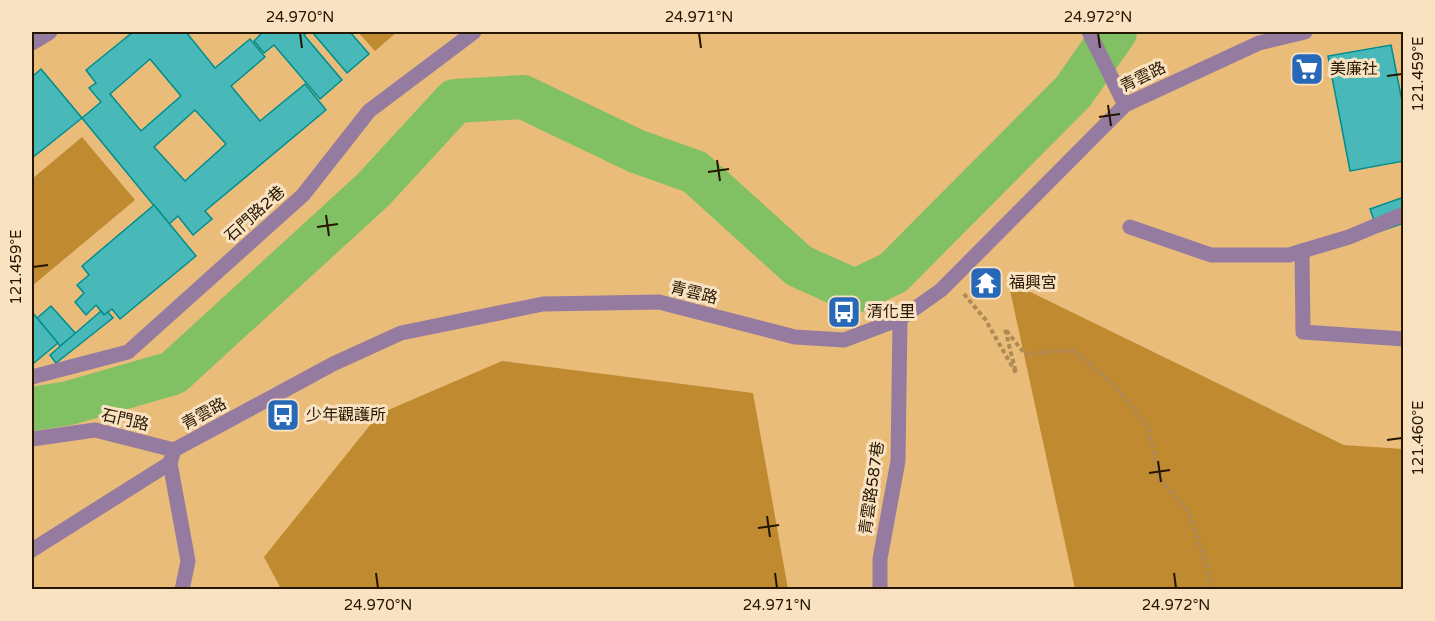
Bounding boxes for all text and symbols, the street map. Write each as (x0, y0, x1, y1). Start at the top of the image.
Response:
text: 24.970°N (266, 8, 334, 26)
text: 24.971°N (665, 8, 733, 26)
text: 24.972°N (1064, 8, 1132, 26)
text: 121.459°E (1409, 36, 1427, 112)
supermarket icon: 美廉社 (1289, 51, 1325, 87)
street label: 青雲路 (1117, 57, 1169, 97)
place label: 美廉社 (1330, 59, 1378, 79)
street label: 石門路2巷 (221, 182, 289, 246)
text: 121.459°E (7, 229, 25, 305)
temple icon: 福興宮 (968, 265, 1004, 301)
place label: 福興宮 (1009, 273, 1057, 293)
street label: 青雲路 (668, 277, 720, 309)
bus stop icon: 清化里 (826, 294, 862, 330)
place label: 清化里 (867, 302, 915, 322)
street label: 青雲路 (178, 394, 230, 434)
bus stop icon: 少年觀護所 (265, 397, 301, 433)
text: 121.460°E (1409, 400, 1427, 476)
street label: 石門路 (99, 405, 151, 435)
place label: 少年觀護所 (306, 405, 386, 425)
street label: 青雲路587巷 (856, 440, 888, 536)
text: 24.970°N (344, 596, 412, 614)
text: 24.971°N (743, 596, 811, 614)
text: 24.972°N (1142, 596, 1210, 614)

